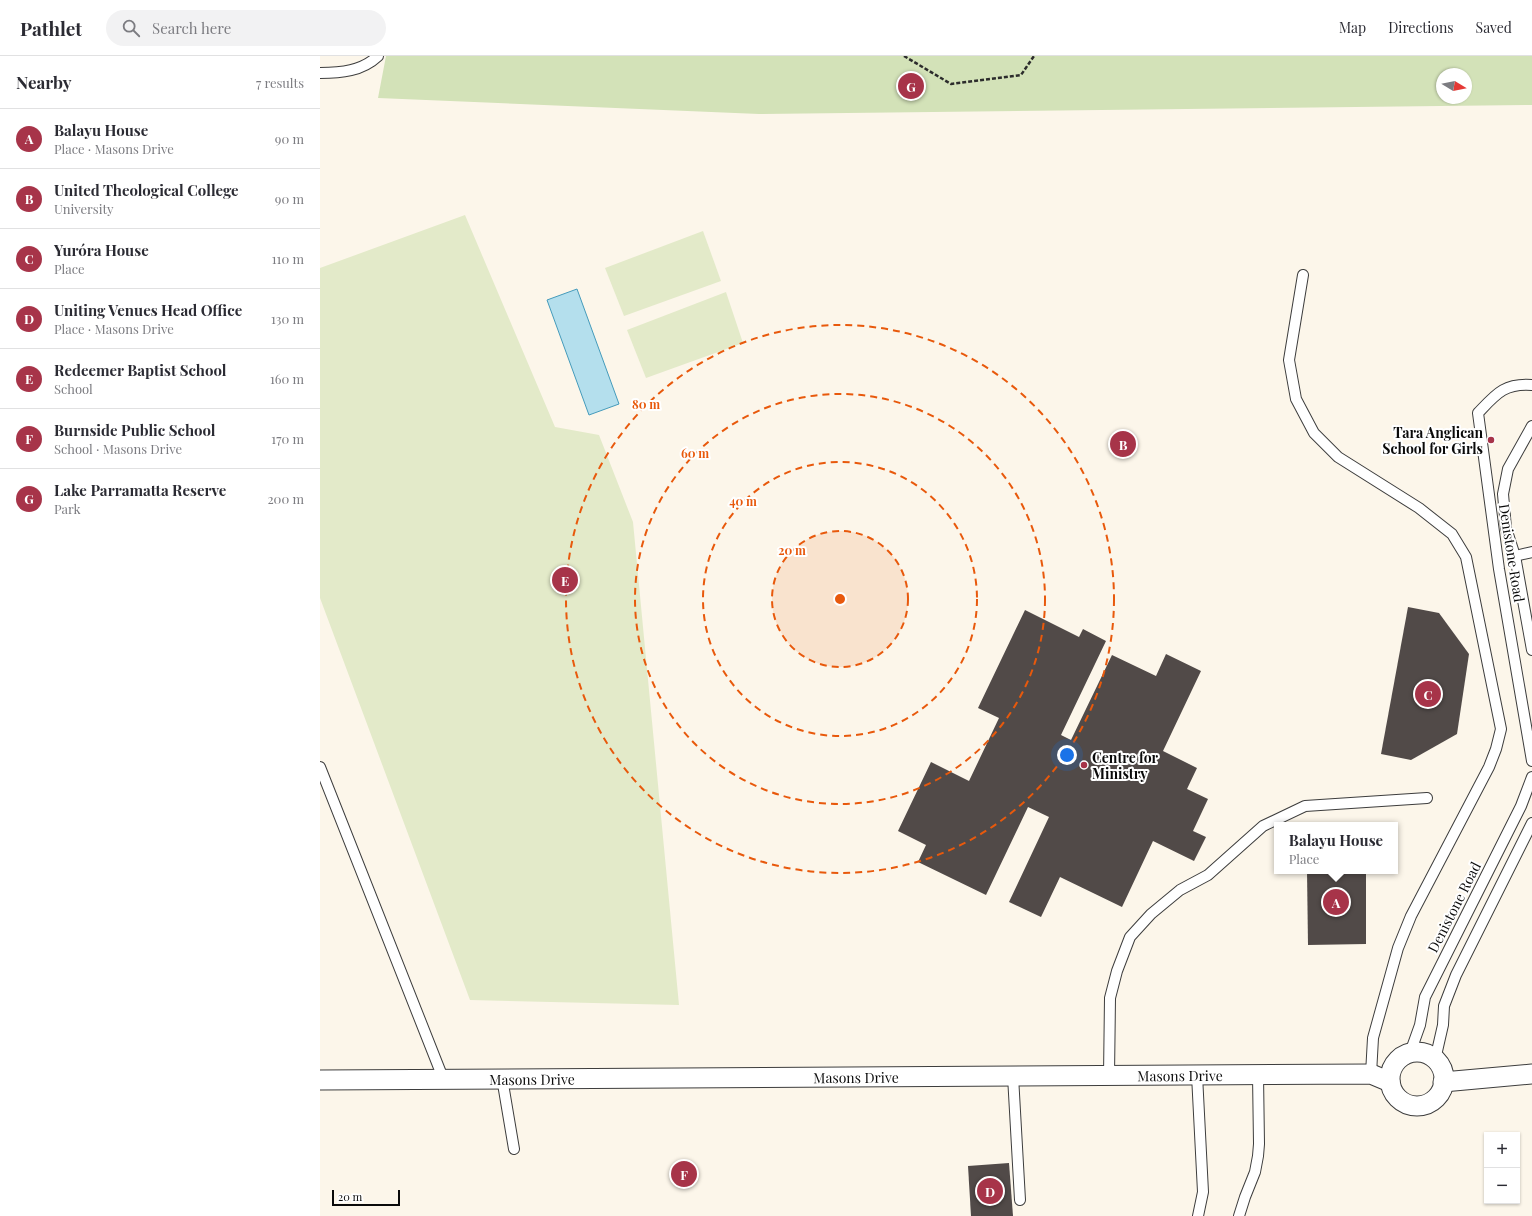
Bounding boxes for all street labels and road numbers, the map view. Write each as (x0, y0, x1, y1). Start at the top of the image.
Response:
street label: Denistone Road (1495, 502, 1529, 604)
street label: Denistone Road (1423, 858, 1485, 956)
street label: Masons Drive (1137, 1065, 1223, 1085)
street label: Masons Drive (813, 1067, 899, 1087)
street label: Masons Drive (489, 1069, 575, 1089)

